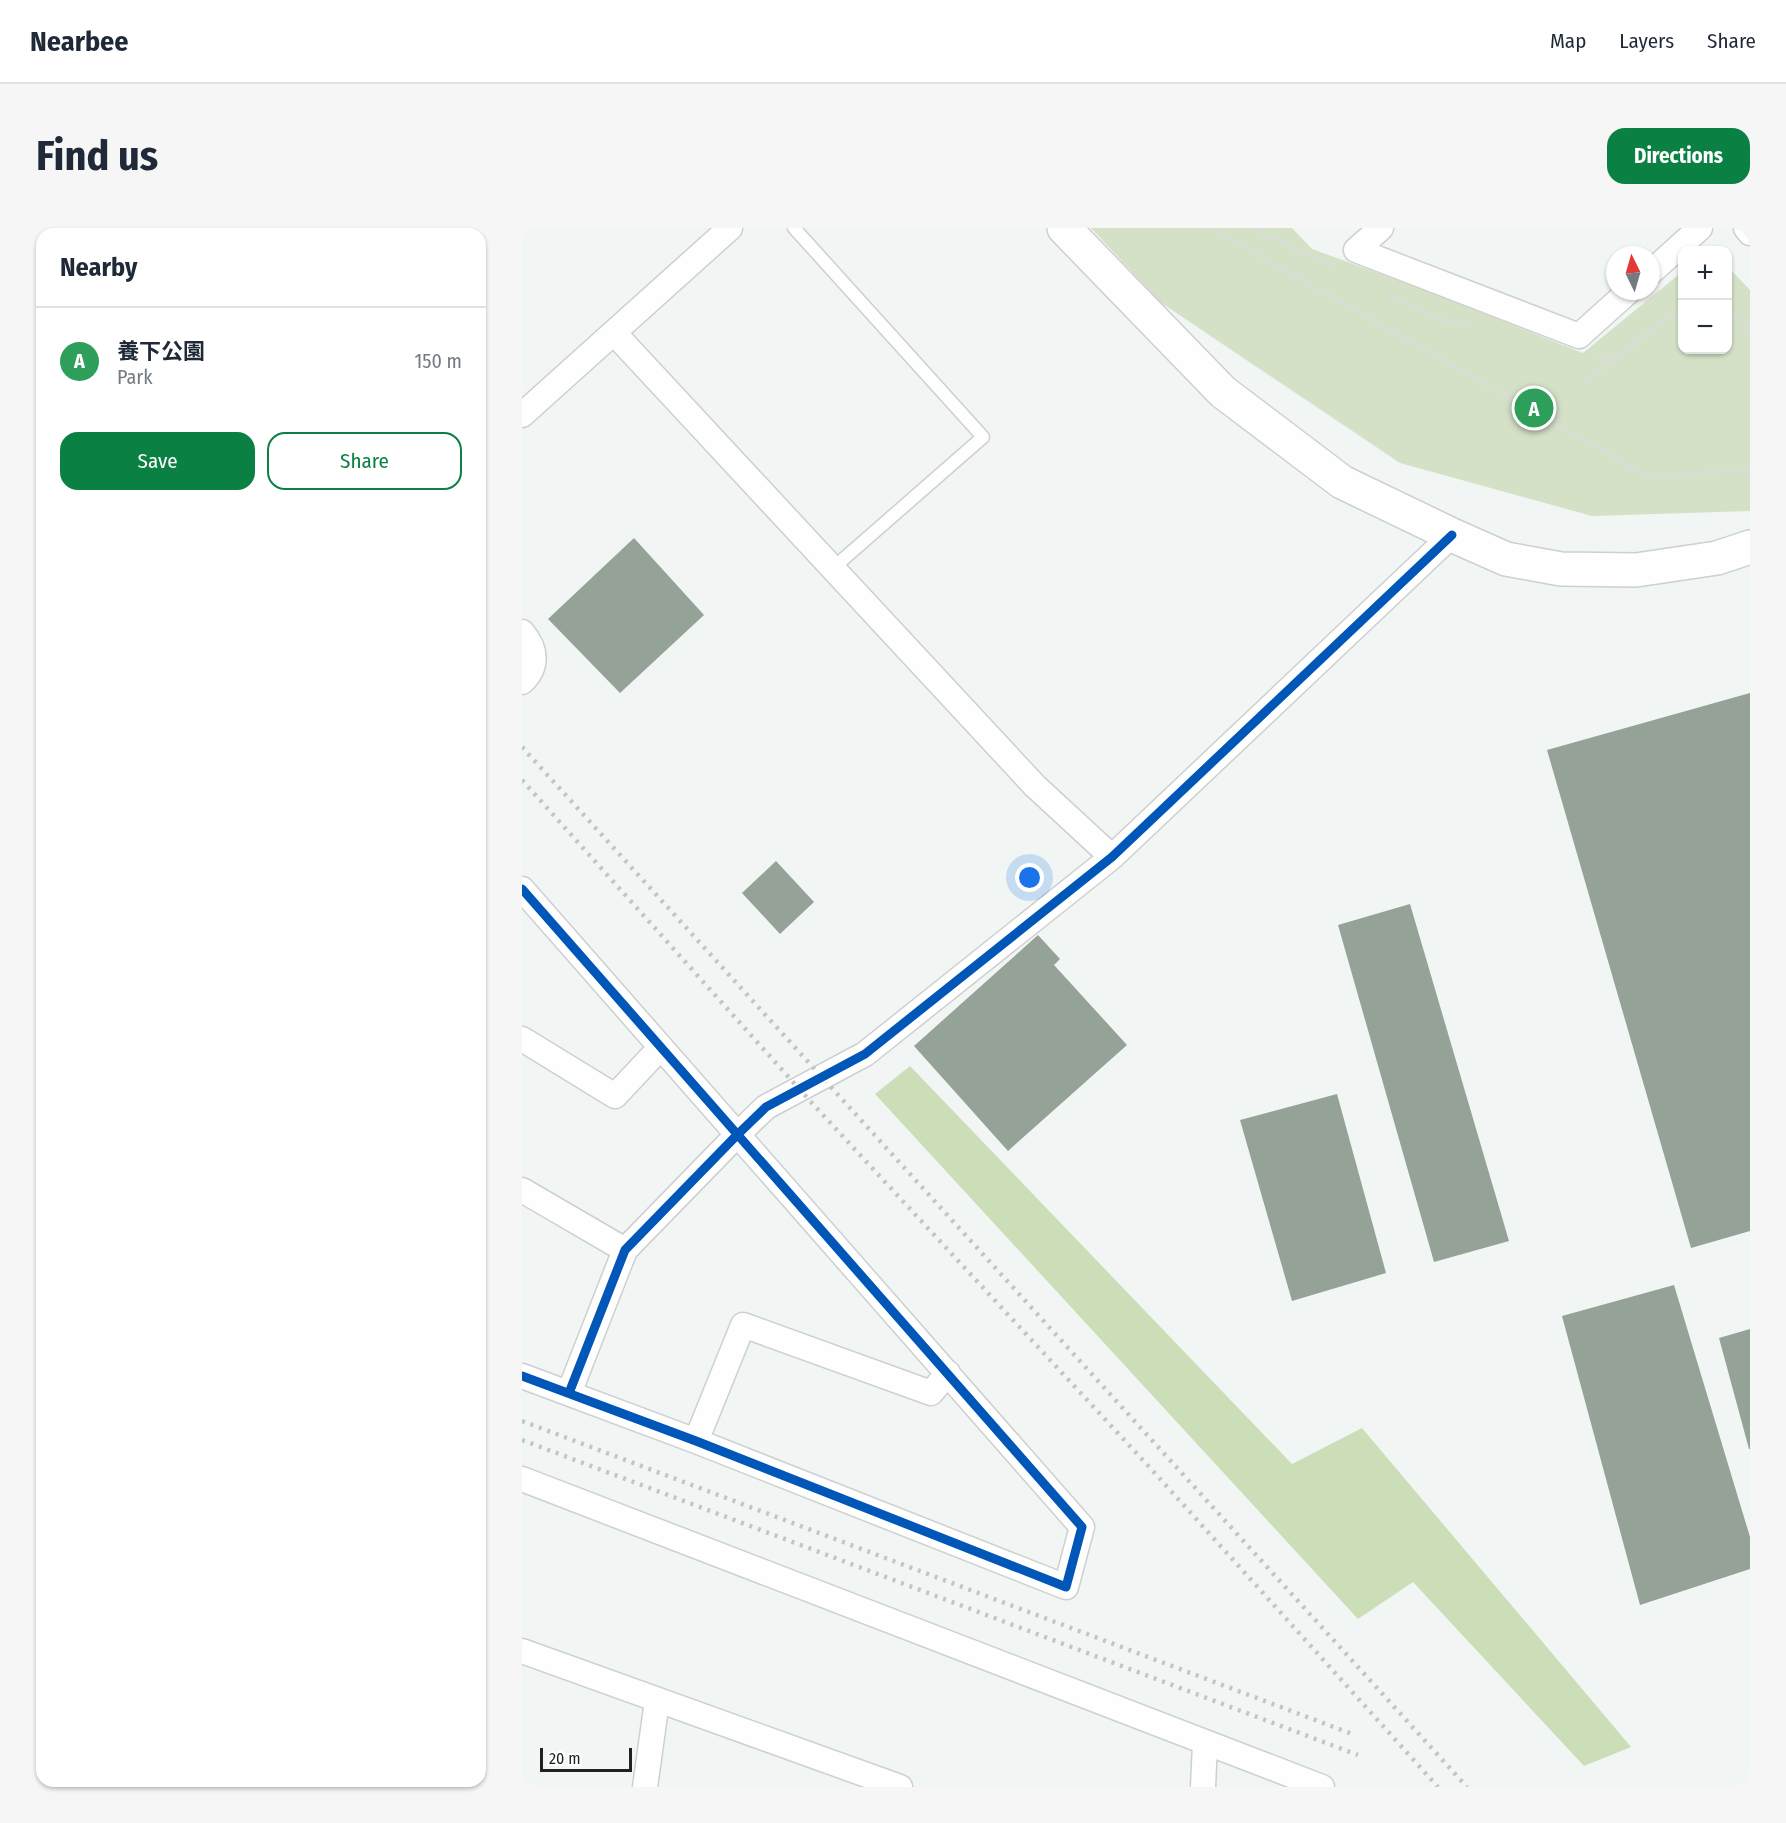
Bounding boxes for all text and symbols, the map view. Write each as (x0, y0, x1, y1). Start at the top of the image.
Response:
text: Nearbee (30, 25, 129, 58)
text: Map (1550, 28, 1586, 54)
text: Layers (1619, 28, 1674, 54)
text: Share (1707, 28, 1756, 54)
button: Directions (1607, 128, 1750, 184)
text: Find us (36, 131, 158, 181)
north arrow (1606, 246, 1660, 300)
map controls (1678, 246, 1732, 354)
button: + (1678, 246, 1732, 300)
text: Nearby (60, 252, 137, 283)
button: − (1678, 300, 1732, 354)
text: 養下公園 (117, 338, 205, 365)
text: A (74, 349, 85, 373)
text: 150 m (415, 349, 462, 373)
text: Park (117, 365, 153, 389)
pin: A (1514, 386, 1554, 430)
button: Save (60, 432, 255, 490)
button: Share (267, 432, 462, 490)
your location (1015, 863, 1044, 892)
scale bar (540, 1745, 632, 1772)
text: 20 m (549, 1749, 580, 1768)

